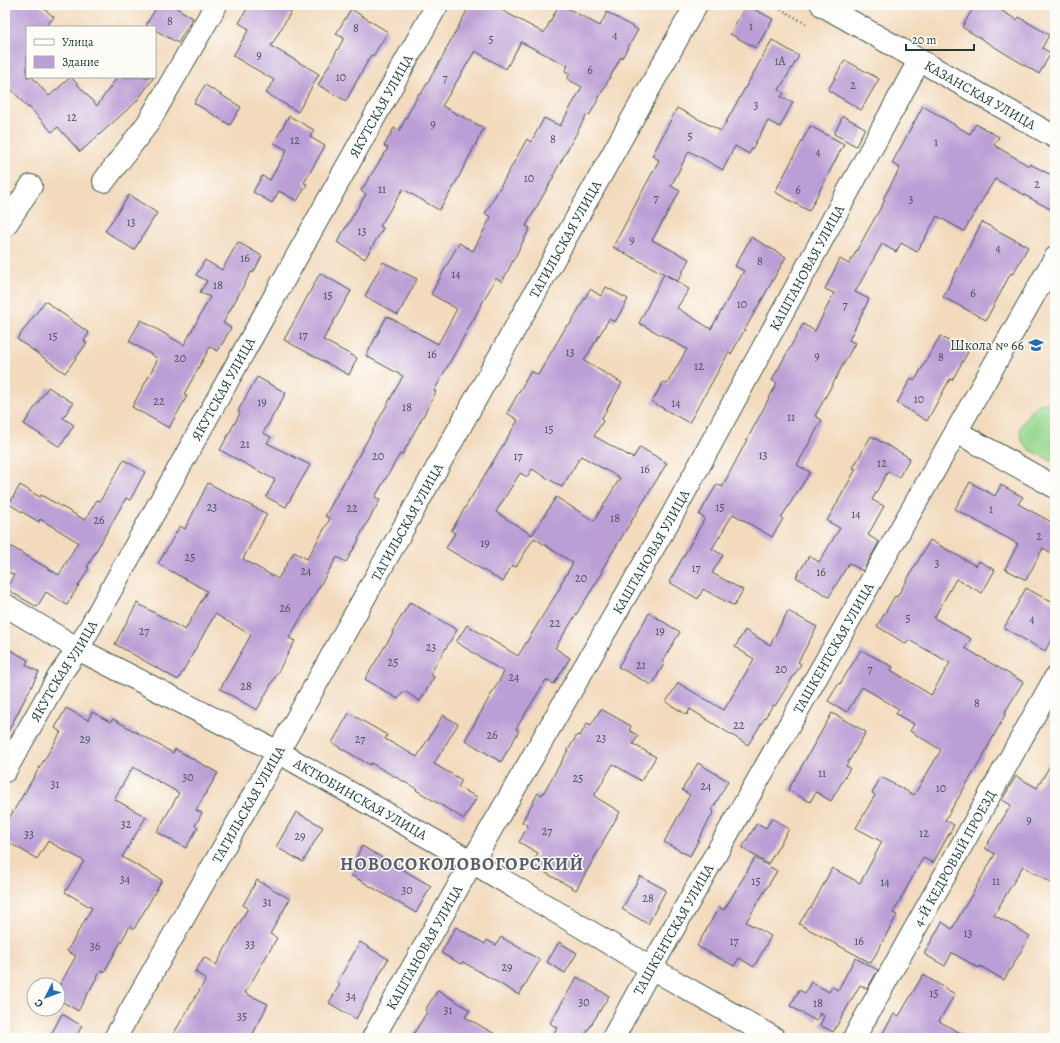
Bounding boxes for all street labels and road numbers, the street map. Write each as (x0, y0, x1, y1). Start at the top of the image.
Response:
street label: ЯКУТСКАЯ УЛИЦА (344, 50, 418, 161)
street label: КАЗАНСКАЯ УЛИЦА (921, 56, 1040, 134)
street label: ТАГИЛЬСКАЯ УЛИЦА (524, 176, 606, 301)
street label: КАШТАНОВАЯ УЛИЦА (765, 201, 849, 334)
street label: ЯКУТСКАЯ УЛИЦА (187, 333, 260, 444)
street label: ТАГИЛЬСКАЯ УЛИЦА (366, 459, 448, 584)
street label: КАШТАНОВАЯ УЛИЦА (608, 485, 694, 618)
street label: ТАШКЕНТСКАЯ УЛИЦА (788, 578, 878, 717)
street label: ЯКУТСКАЯ УЛИЦА (26, 616, 102, 725)
street label: ТАГИЛЬСКАЯ УЛИЦА (207, 741, 290, 866)
street label: АКТЮБИНСКАЯ УЛИЦА (289, 753, 431, 845)
street label: 4-Й КЕДРОВЫЙ ПРОЕЗД (909, 786, 1000, 930)
street label: ТАШКЕНТСКАЯ УЛИЦА (629, 860, 718, 999)
street label: КАШТАНОВАЯ УЛИЦА (381, 881, 467, 1013)

